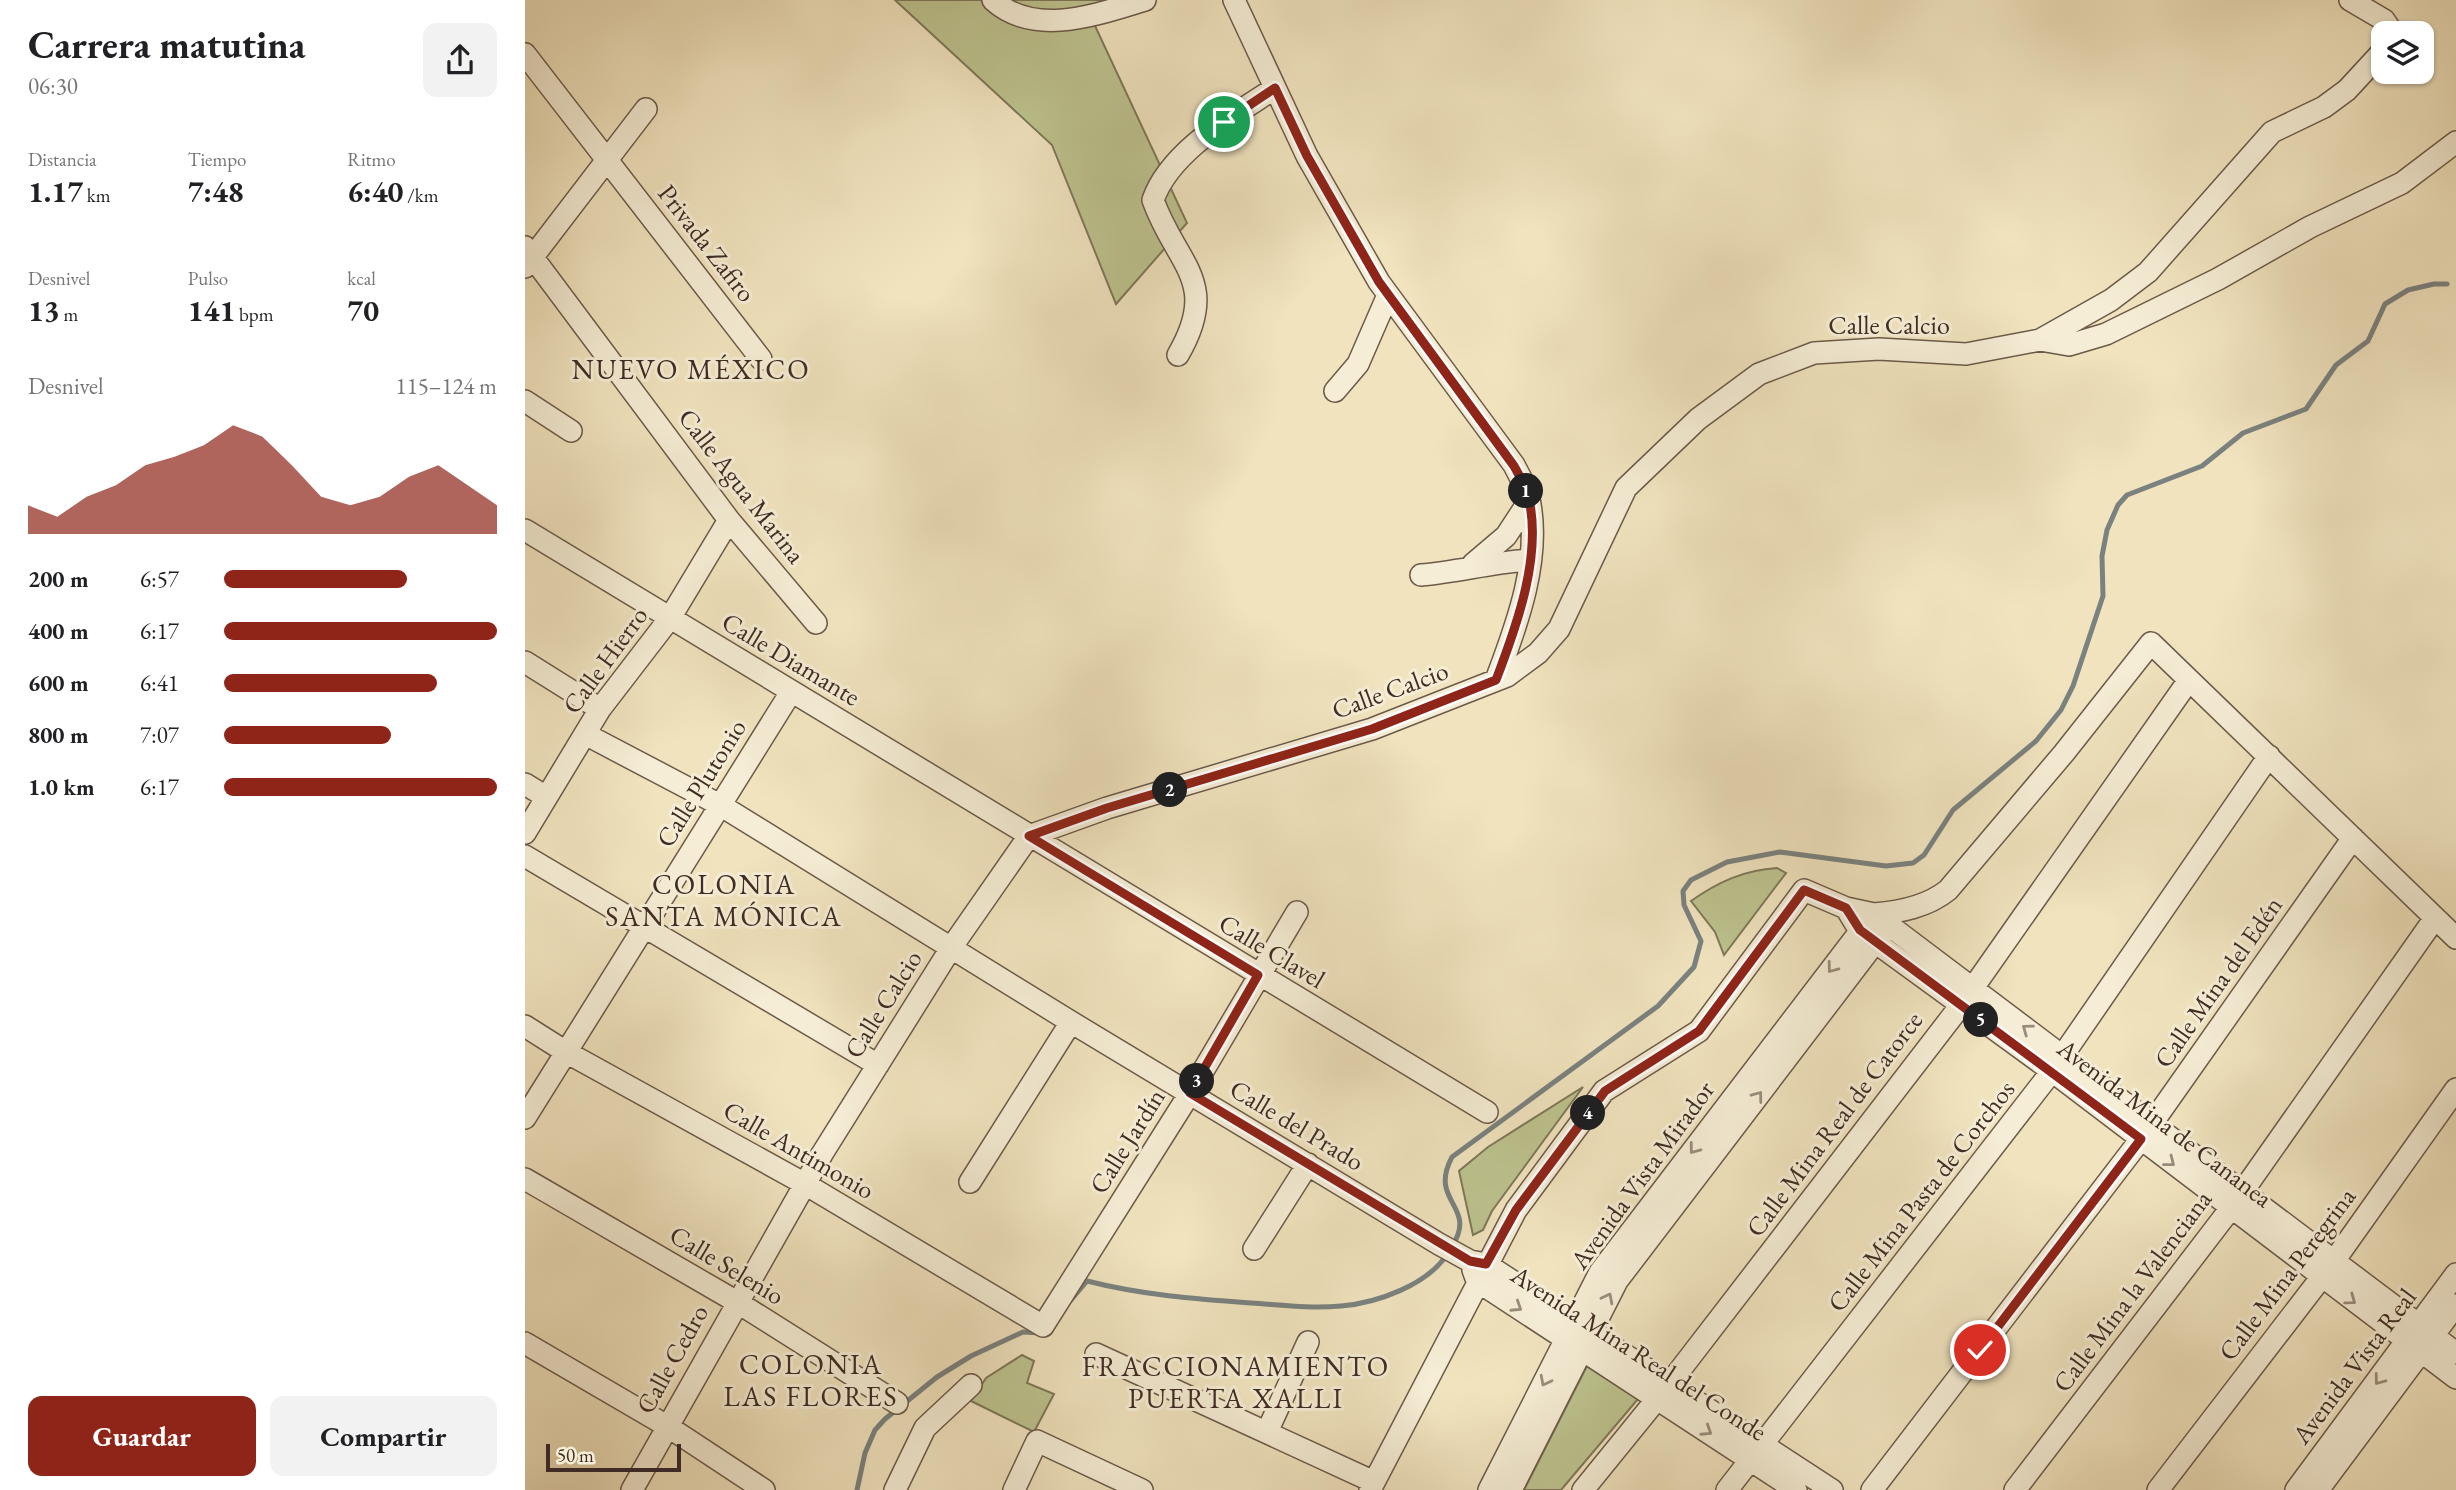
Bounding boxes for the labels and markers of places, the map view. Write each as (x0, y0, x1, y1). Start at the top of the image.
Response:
pin (1194, 92, 1254, 152)
pin: 1 (1509, 474, 1543, 508)
pin: 2 (1153, 772, 1187, 808)
pin: 5 (1963, 1002, 1999, 1038)
pin: 3 (1179, 1064, 1215, 1098)
pin: 4 (1571, 1096, 1605, 1130)
pin (1950, 1320, 2010, 1380)

